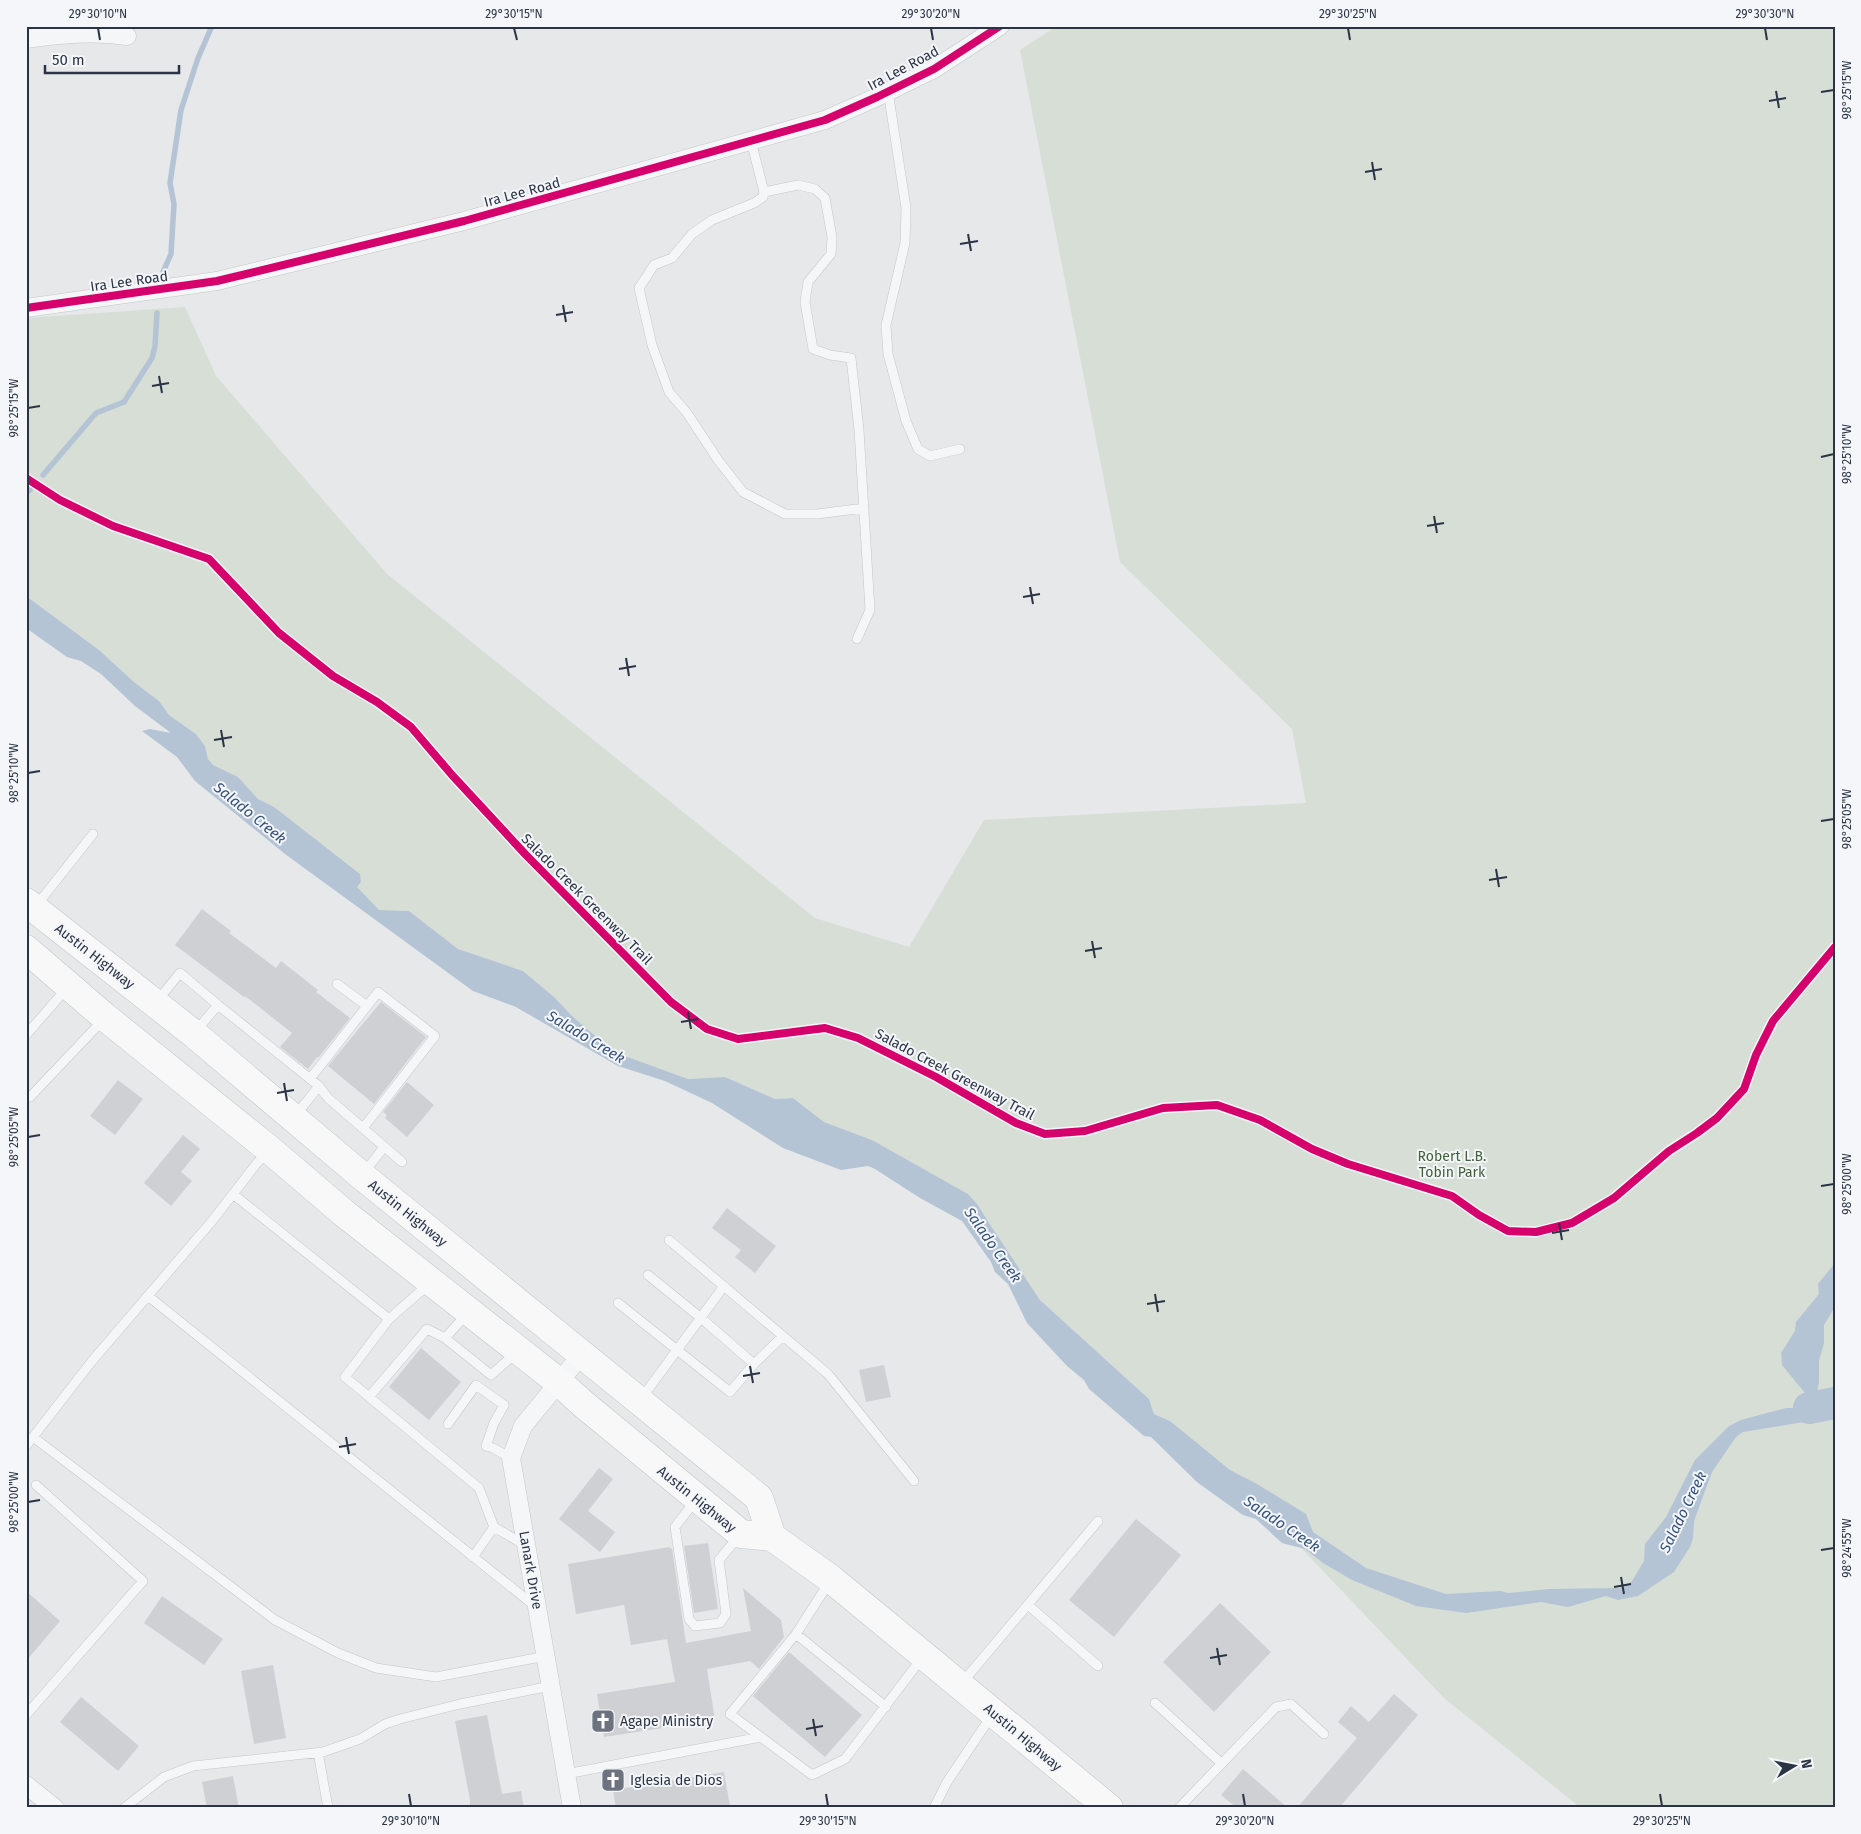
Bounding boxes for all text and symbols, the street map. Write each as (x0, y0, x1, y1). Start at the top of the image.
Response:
text: 29°30'10"N (69, 7, 127, 21)
text: 29°30'15"N (485, 7, 543, 21)
text: 29°30'20"N (901, 7, 961, 21)
text: 29°30'25"N (1319, 7, 1377, 21)
text: 29°30'30"N (1735, 7, 1795, 21)
scale bar (45, 42, 179, 74)
street label: Ira Lee Road (865, 43, 942, 94)
text: 50 m (52, 51, 85, 69)
text: 98°25'15"W (1840, 60, 1854, 119)
street label: Ira Lee Road (482, 174, 562, 211)
street label: Ira Lee Road (89, 268, 169, 295)
text: 98°25'15"W (7, 378, 21, 437)
text: 98°25'10"W (1840, 424, 1854, 484)
text: 98°25'10"W (7, 743, 21, 803)
water label: Salado Creek (209, 778, 290, 848)
text: 98°25'05"W (1840, 789, 1854, 849)
street label: Salado Creek Greenway Trail (518, 830, 656, 968)
street label: Austin Highway (51, 920, 138, 993)
water label: Salado Creek (543, 1006, 628, 1067)
street label: Salado Creek Greenway Trail (872, 1025, 1037, 1124)
text: 98°25'05"W (7, 1107, 21, 1167)
park label: Robert L.B. Tobin Park (1418, 1148, 1486, 1181)
text: 98°25'00"W (1840, 1153, 1854, 1215)
street label: Austin Highway (365, 1176, 451, 1251)
water label: Salado Creek (960, 1203, 1026, 1286)
street label: Austin Highway (654, 1462, 740, 1537)
water label: Salado Creek (1655, 1469, 1710, 1556)
text: 98°25'00"W (7, 1471, 21, 1533)
water label: Salado Creek (1240, 1491, 1323, 1556)
text: 98°24'55"W (1840, 1518, 1854, 1578)
street label: Lanark Drive (515, 1530, 546, 1611)
street label: Austin Highway (980, 1700, 1065, 1775)
church icon: Agape Ministry (590, 1708, 616, 1734)
place label: Agape Ministry (620, 1713, 713, 1730)
north arrow (1768, 1742, 1818, 1792)
text: N (1797, 1758, 1815, 1770)
church icon: Iglesia de Dios (600, 1767, 626, 1793)
place label: Iglesia de Dios (630, 1772, 723, 1789)
text: 29°30'10"N (382, 1814, 440, 1828)
text: 29°30'15"N (799, 1814, 857, 1828)
text: 29°30'20"N (1215, 1814, 1275, 1828)
text: 29°30'25"N (1633, 1814, 1691, 1828)

